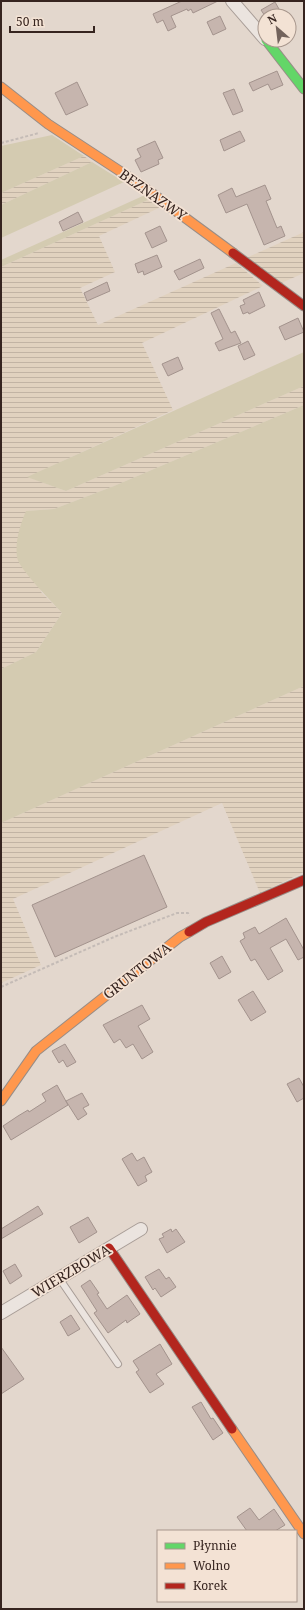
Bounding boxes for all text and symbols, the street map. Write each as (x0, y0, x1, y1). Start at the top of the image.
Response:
scale bar (10, 8, 94, 34)
north arrow (257, 8, 297, 48)
text: N (265, 10, 280, 27)
text: 50 m (16, 13, 44, 30)
street label: BEZNAZWY (116, 164, 191, 225)
street label: GRUNTOWA (99, 938, 175, 1003)
street label: WIERZBOWA (28, 1239, 114, 1302)
legend (157, 1530, 297, 1602)
text: Płynnie (193, 1537, 237, 1554)
text: Wolno (193, 1557, 230, 1574)
text: Korek (193, 1577, 228, 1594)

